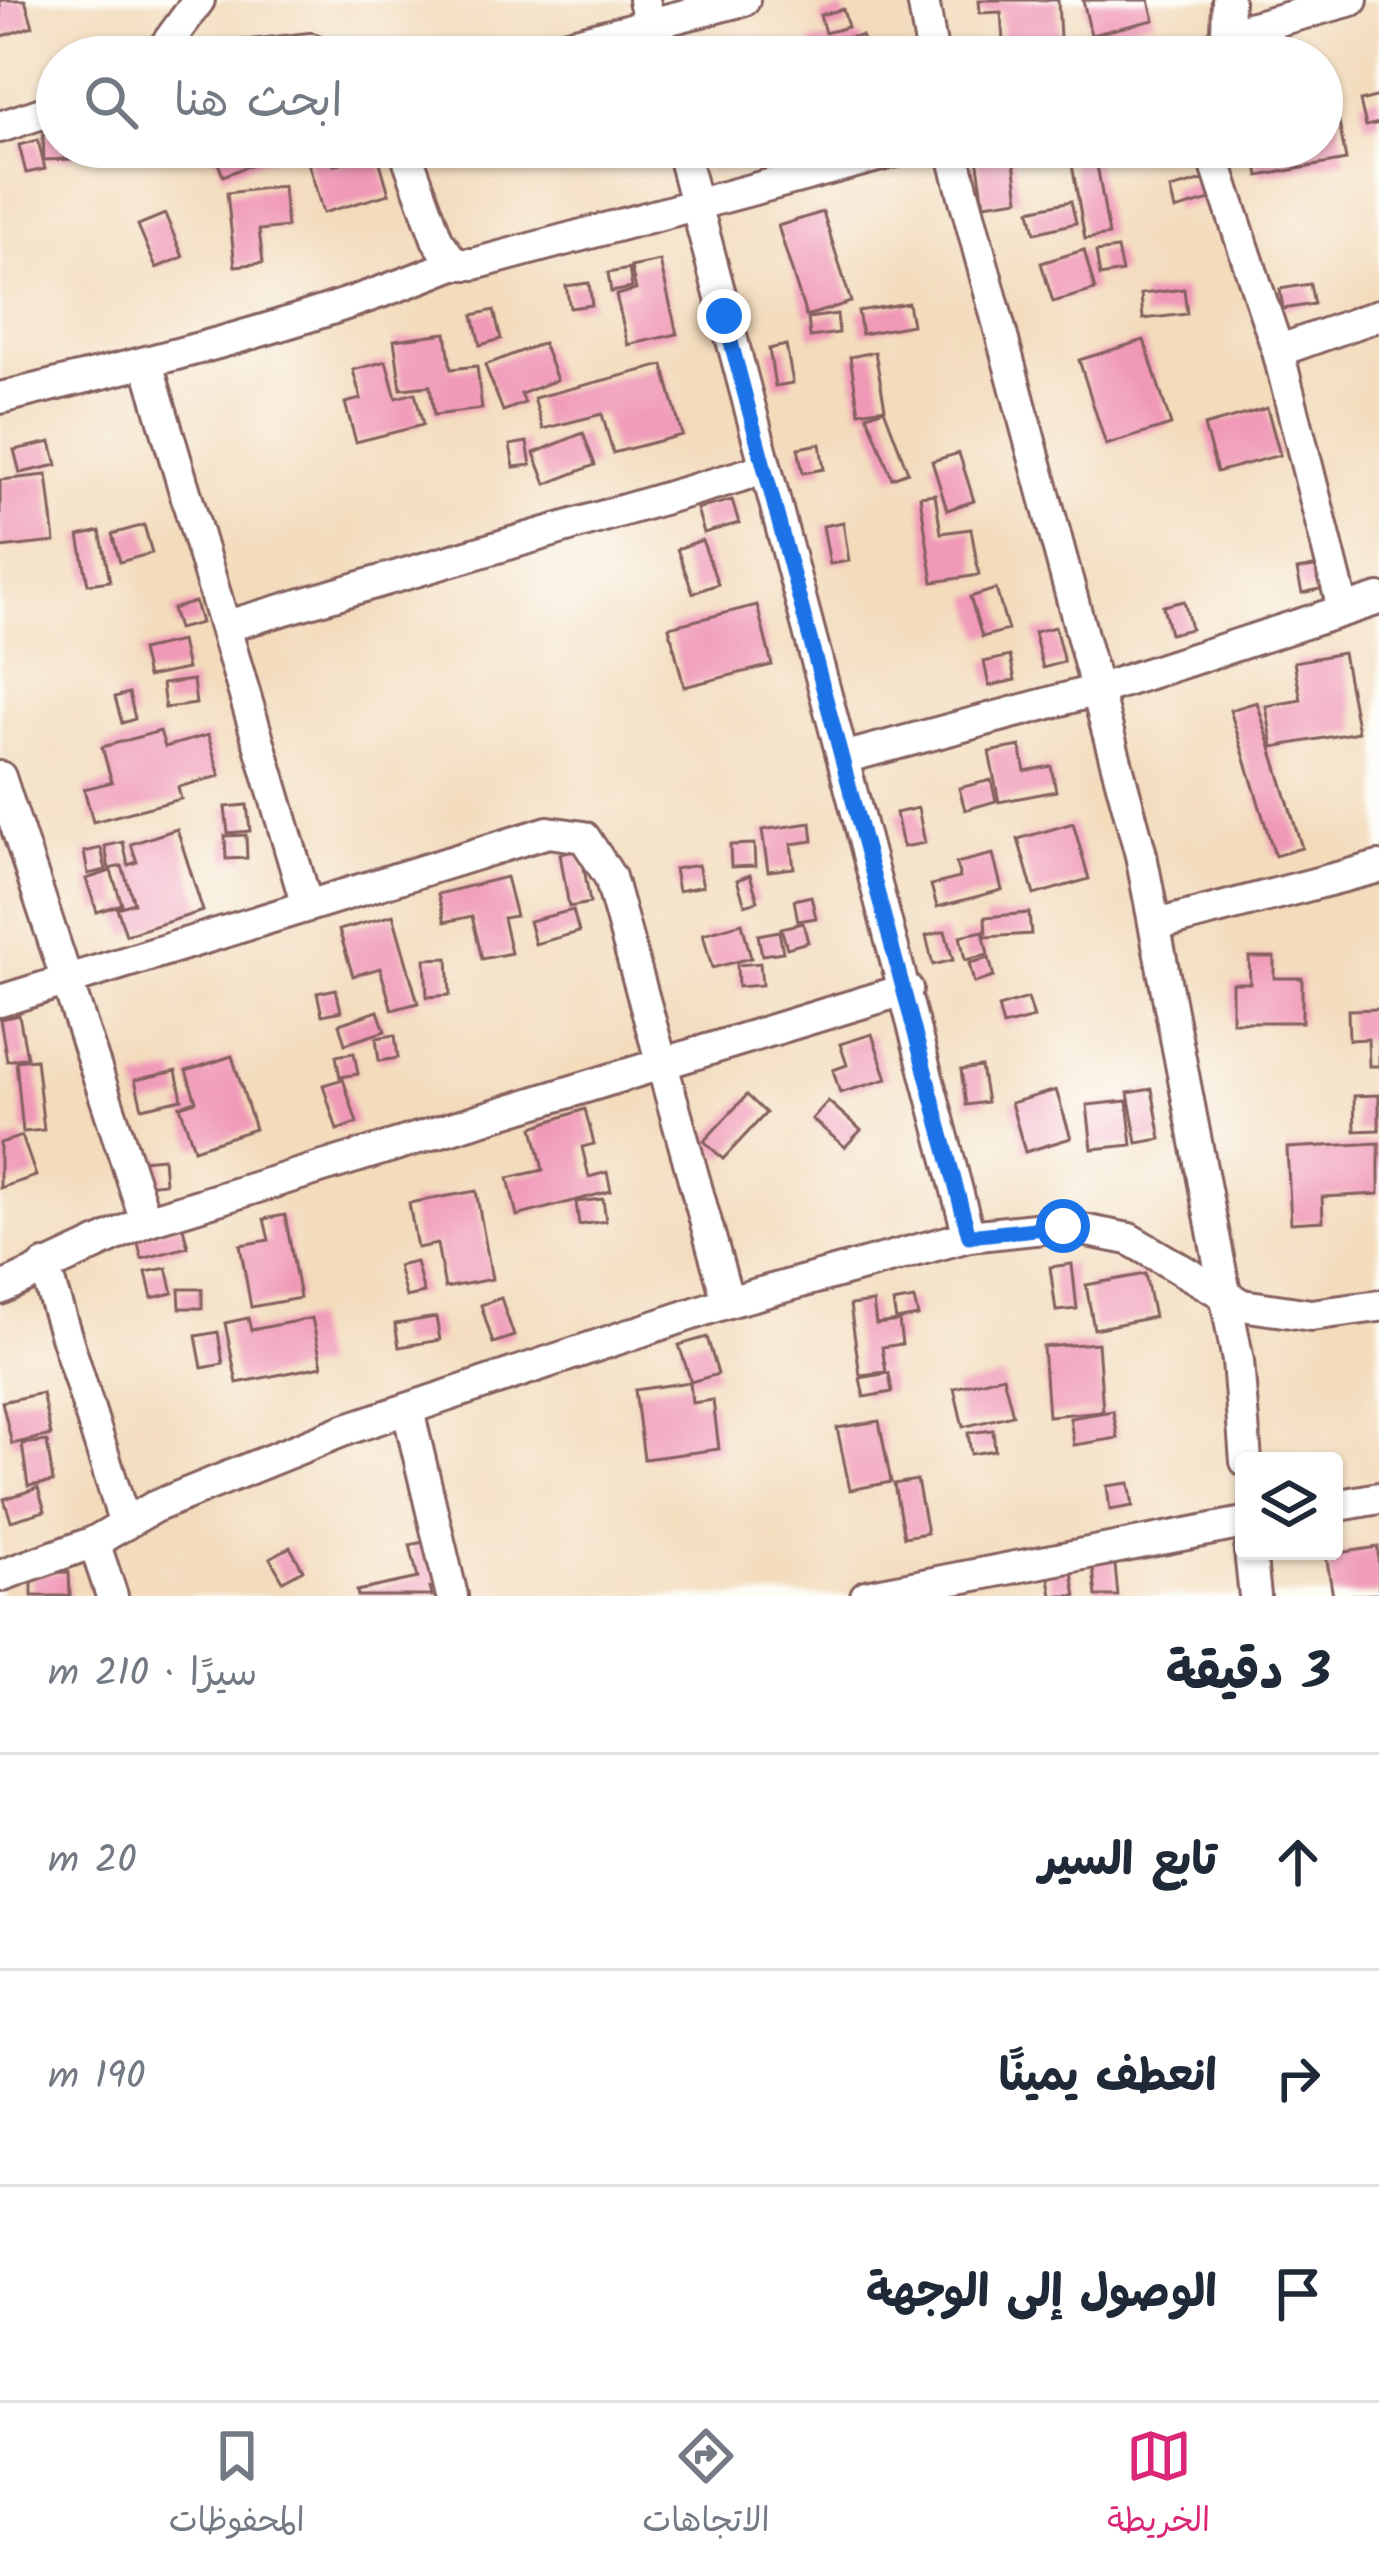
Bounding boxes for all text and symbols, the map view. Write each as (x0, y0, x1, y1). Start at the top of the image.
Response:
search box (36, 36, 1343, 168)
text: ابحث هنا (174, 67, 342, 139)
icon: search (78, 69, 144, 135)
route end (697, 289, 751, 343)
route start (1036, 1199, 1090, 1253)
map controls (1235, 1452, 1343, 1560)
button: layers (1235, 1452, 1343, 1560)
text: 3 دقيقة (1166, 1634, 1331, 1715)
text: سيرًا · 210 m (48, 1644, 257, 1706)
text: تابع السير (1039, 1826, 1217, 1898)
icon: ahead (1265, 1829, 1331, 1895)
text: 20 m (48, 1831, 137, 1893)
text: انعطف يمينًا (999, 2042, 1217, 2114)
icon: right (1265, 2045, 1331, 2111)
text: 190 m (48, 2047, 145, 2109)
text: الوصول إلى الوجهة (866, 2258, 1217, 2330)
icon: arrive (1265, 2261, 1331, 2327)
tab: المحفوظات (169, 2423, 305, 2549)
tab: الاتجاهات (642, 2423, 770, 2549)
tab: الخريطة (1107, 2423, 1210, 2549)

